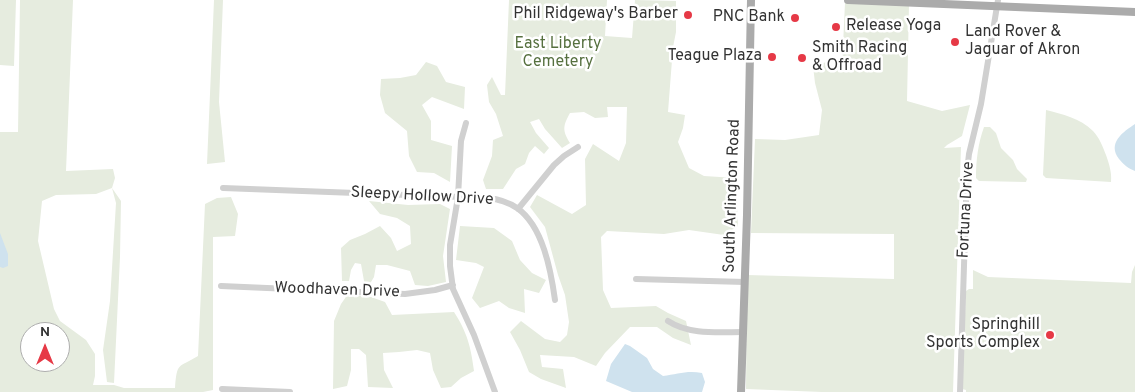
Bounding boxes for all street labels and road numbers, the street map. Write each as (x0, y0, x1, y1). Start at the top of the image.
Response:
street label: South Arlington Road (721, 119, 745, 273)
street label: Fortuna Drive (955, 161, 979, 259)
street label: Sleepy Hollow Drive (350, 184, 494, 210)
street label: Woodhaven Drive (274, 279, 400, 303)

